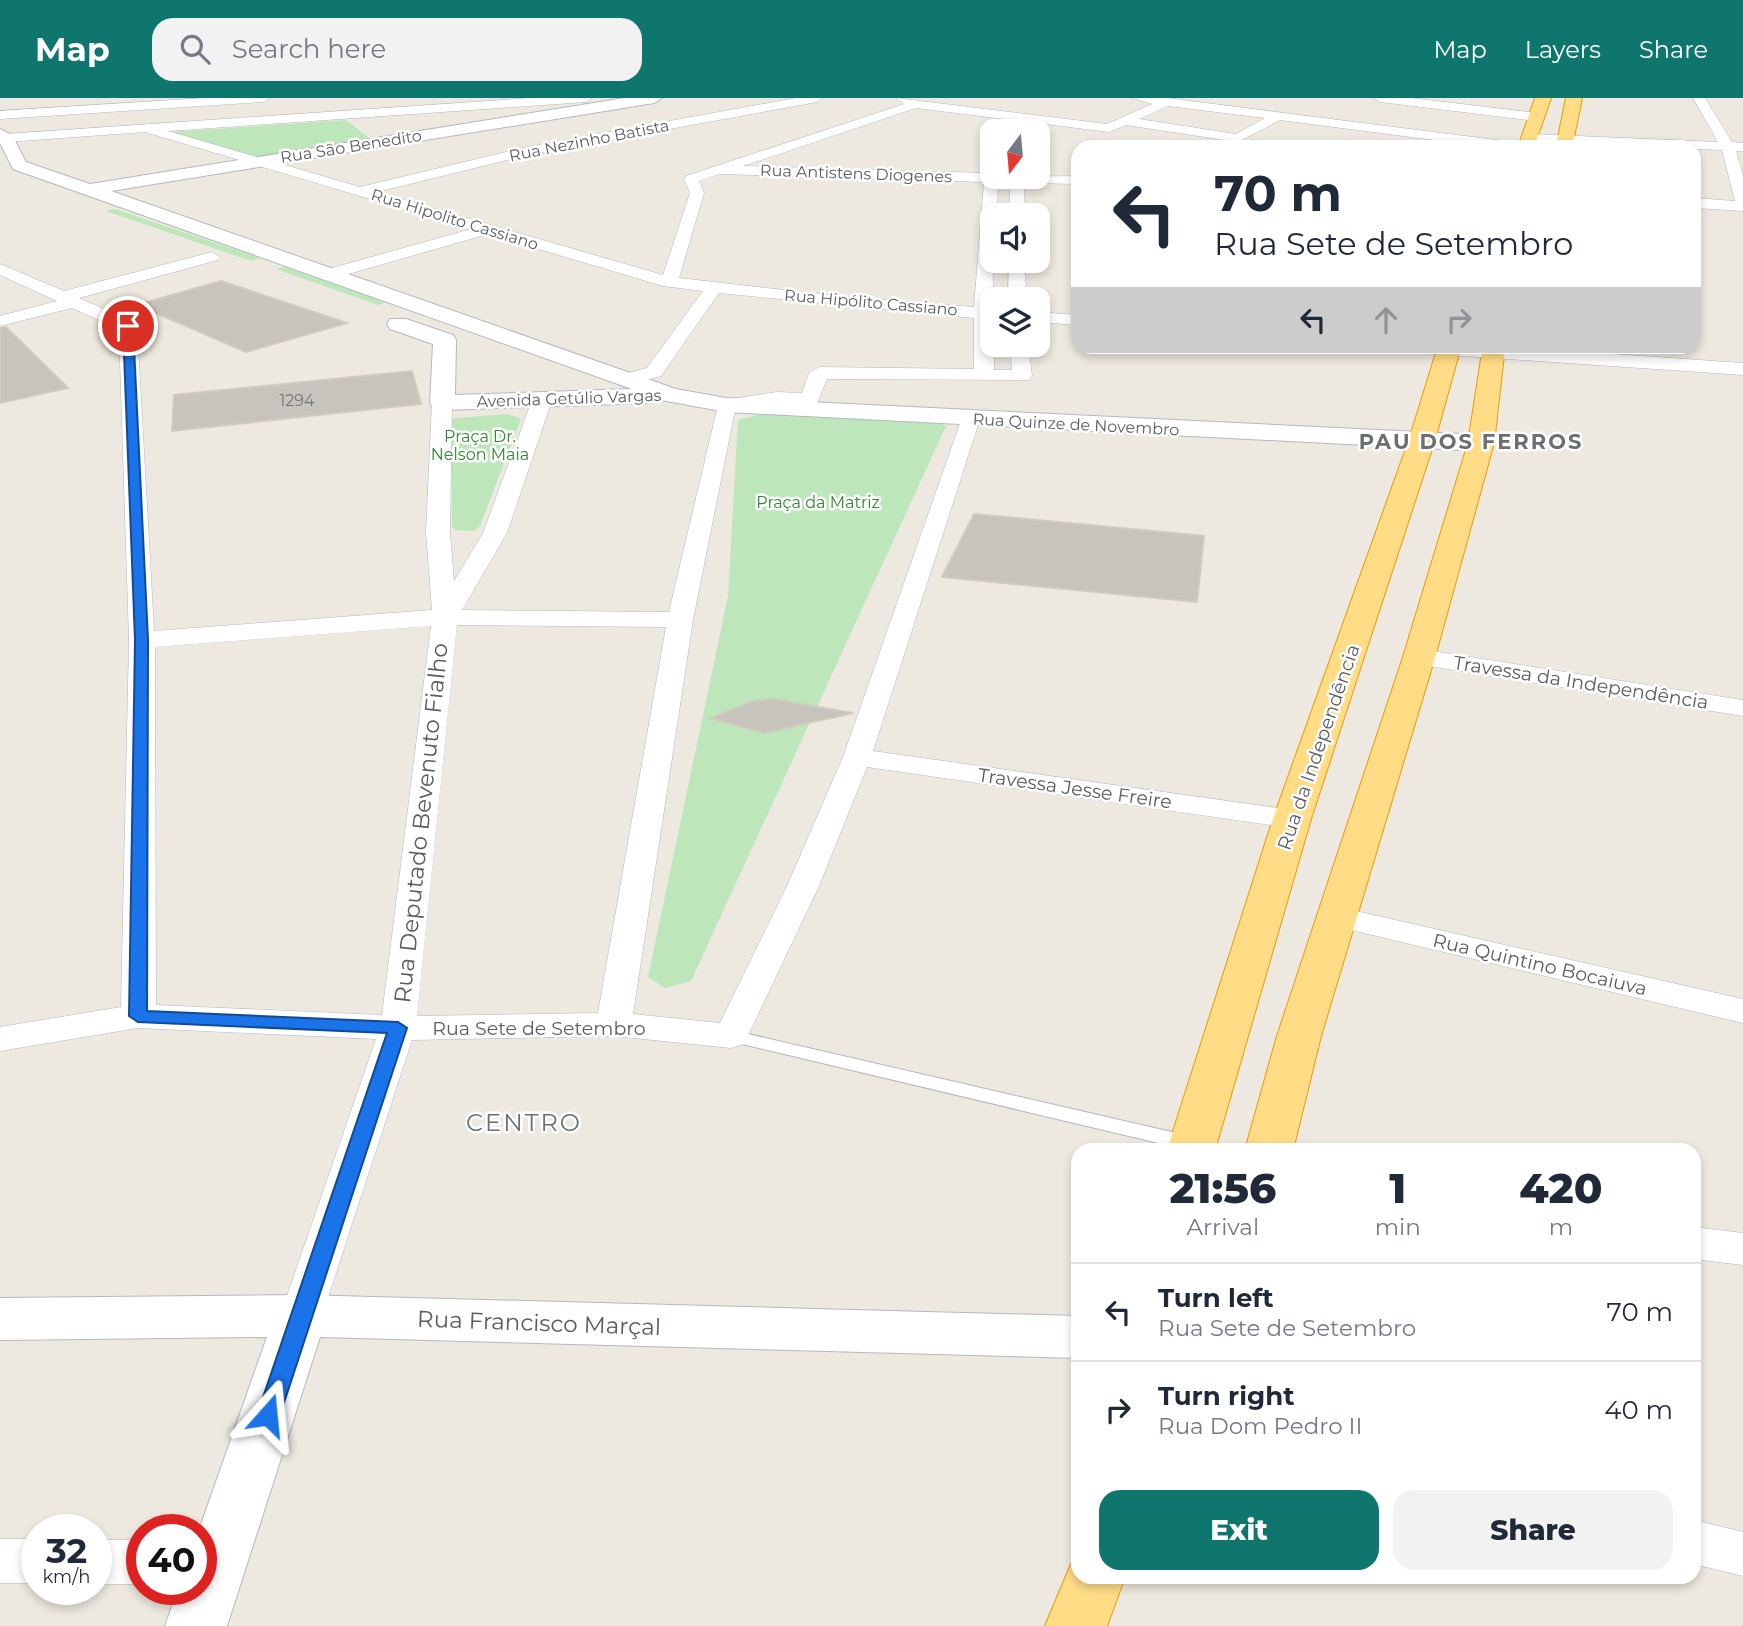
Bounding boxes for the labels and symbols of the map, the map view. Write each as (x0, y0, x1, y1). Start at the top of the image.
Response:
street label: Rua Nezinho Batista (507, 116, 671, 165)
north arrow (980, 119, 1050, 189)
street label: Rua São Benedito (279, 126, 423, 167)
street label: Rua Antistens Diogenes (760, 161, 952, 186)
street label: Rua Hipolito Cassiano (369, 185, 541, 254)
street label: Rua Hipólito Cassiano (784, 285, 958, 320)
pin (98, 296, 158, 356)
street label: Avenida Getúlio Vargas (476, 386, 662, 411)
house number: 1294 (279, 391, 315, 410)
street label: Rua Quinze de Novembro (972, 410, 1180, 439)
park label: Praça Dr. Nelson Maia (431, 427, 529, 464)
district label: PAU DOS FERROS (1359, 429, 1583, 454)
park label: Praça da Matriz (756, 493, 880, 512)
street label: Rua da Independência (1272, 641, 1365, 853)
street label: Rua Deputado Bevenuto Fialho (388, 642, 454, 1004)
street label: Travessa da Independência (1452, 651, 1710, 714)
street label: Travessa Jesse Freire (977, 764, 1173, 813)
street label: Rua Quintino Bocaiuva (1431, 929, 1649, 1000)
street label: Rua Sete de Setembro (432, 1017, 646, 1040)
district label: CENTRO (466, 1108, 582, 1137)
street label: Rua Francisco Marçal (417, 1305, 661, 1341)
position arrow (231, 1378, 305, 1452)
speed limit sign: 40 (126, 1514, 217, 1605)

